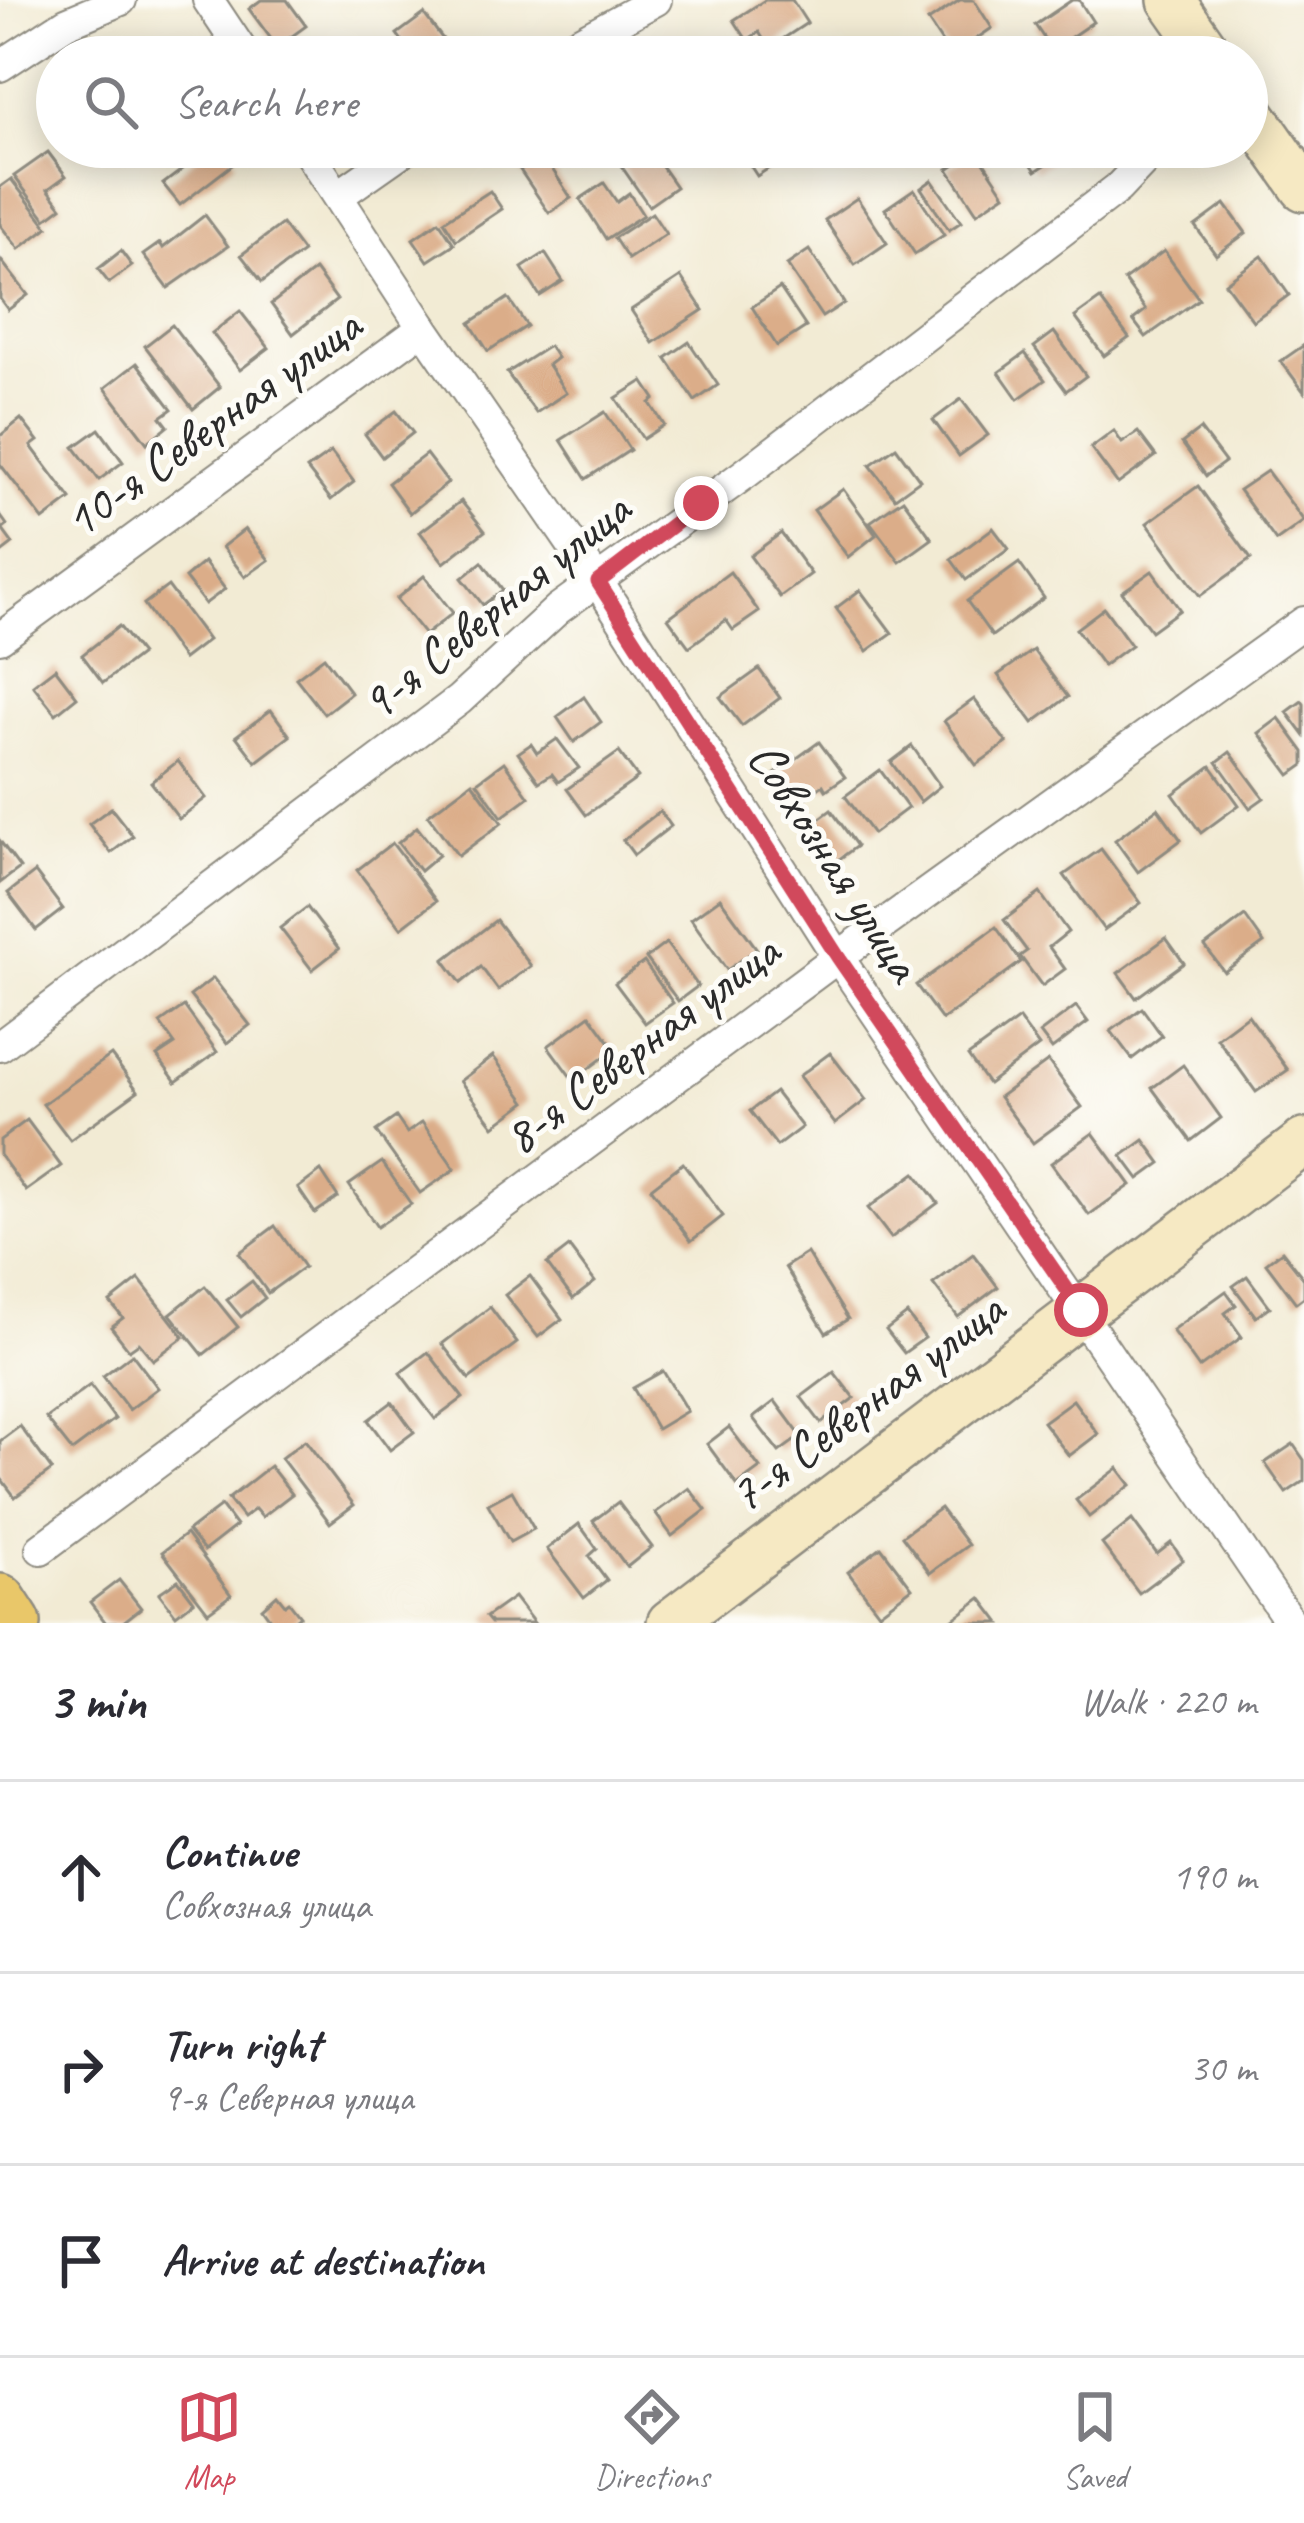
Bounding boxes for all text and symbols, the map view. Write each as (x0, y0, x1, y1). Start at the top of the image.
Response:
search box (36, 36, 1268, 168)
icon: search (78, 69, 144, 135)
text: Search here (174, 74, 357, 131)
street label: 10-я Северная улица (51, 292, 376, 552)
street label: 9-я Северная улица (347, 475, 646, 734)
route end (674, 476, 728, 530)
street label: Совхозная улица (734, 729, 938, 996)
street label: 8-я Северная улица (490, 917, 794, 1168)
street label: 7-я Северная улица (715, 1275, 1019, 1526)
route start (1054, 1283, 1108, 1337)
text: 3 min (48, 1669, 146, 1733)
text: Walk · 220 m (1080, 1677, 1256, 1726)
text: Continue (162, 1824, 296, 1881)
icon: ahead (48, 1844, 114, 1910)
text: 190 m (1172, 1852, 1256, 1901)
text: Совхозная улица (162, 1881, 371, 1930)
text: Turn right (162, 2016, 320, 2073)
icon: right (48, 2036, 114, 2102)
text: 30 m (1190, 2044, 1256, 2093)
text: 9-я Северная улица (162, 2073, 413, 2122)
icon: arrive (48, 2228, 114, 2294)
text: Arrive at destination (162, 2232, 484, 2289)
tab: Map (176, 2384, 242, 2498)
tab: Directions (595, 2384, 709, 2498)
tab: Saved (1062, 2384, 1128, 2498)

